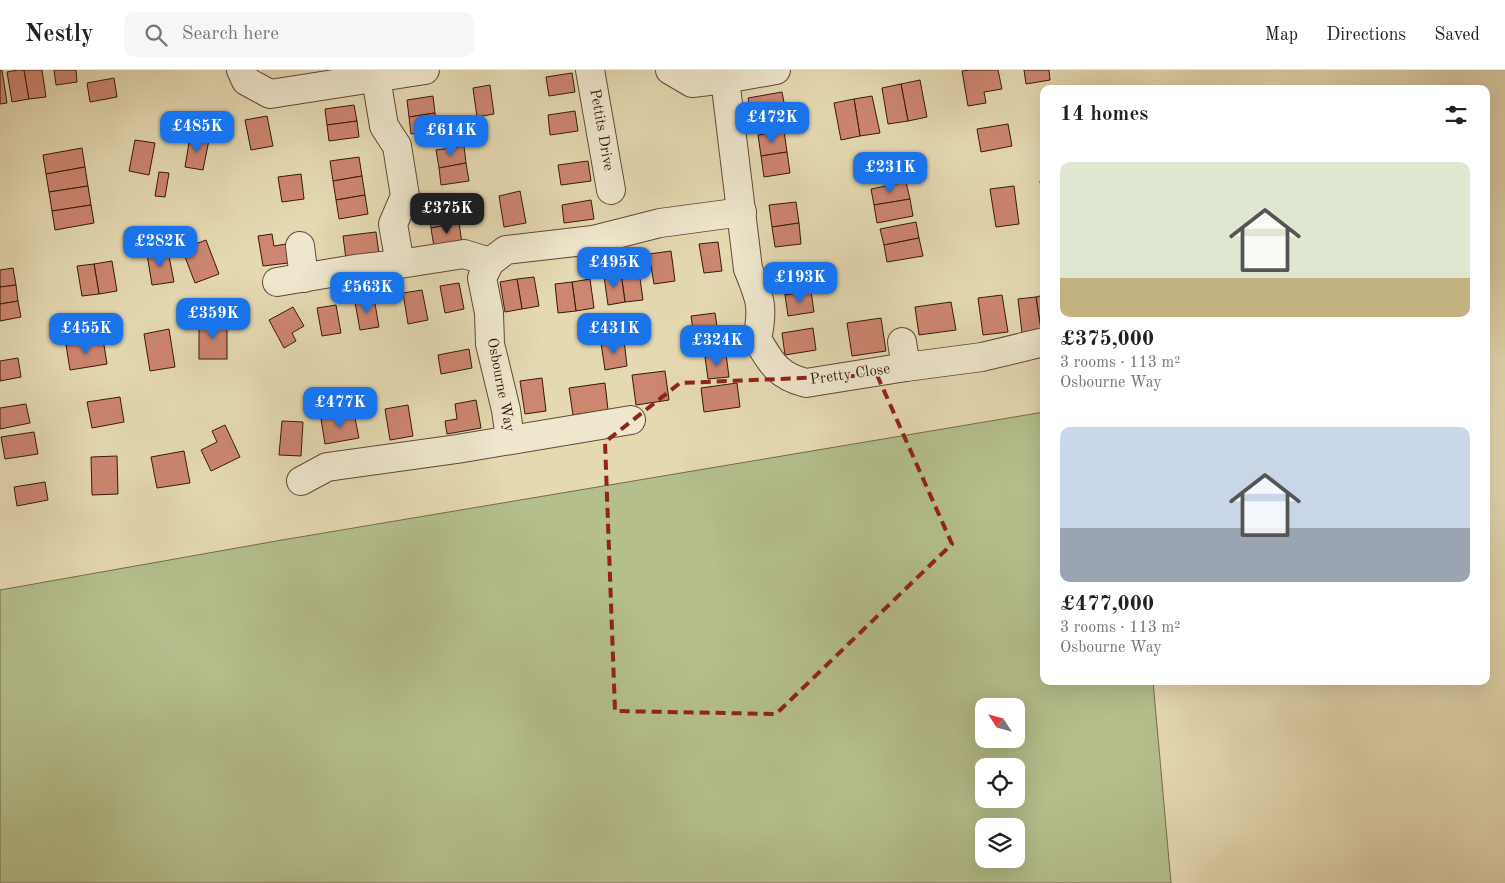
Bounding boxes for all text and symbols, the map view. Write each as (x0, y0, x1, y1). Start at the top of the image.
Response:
search box (124, 12, 474, 57)
icon: search (142, 21, 170, 49)
text: Nestly (25, 23, 94, 47)
text: Search here (182, 25, 279, 44)
text: Map (1265, 26, 1298, 44)
text: Directions (1326, 26, 1406, 44)
text: Saved (1434, 26, 1480, 44)
street label: Pettits Drive (586, 88, 616, 172)
icon: filters (1442, 101, 1470, 129)
pin: £472K (737, 102, 807, 144)
text: 14 homes (1060, 104, 1148, 125)
text: £472K (746, 110, 798, 126)
pin: £485K (162, 111, 232, 153)
pin: £614K (416, 114, 486, 157)
text: £485K (171, 119, 223, 135)
text: £614K (425, 123, 477, 139)
pin: £231K (855, 152, 925, 194)
text: £231K (864, 160, 916, 176)
pin: £375K (412, 192, 482, 235)
icon: home (1220, 195, 1310, 285)
text: £375K (421, 201, 473, 217)
pin: £282K (125, 226, 195, 268)
text: £282K (134, 234, 186, 250)
pin: £495K (579, 246, 649, 289)
text: £495K (588, 255, 640, 271)
pin: £193K (765, 262, 835, 304)
text: £193K (774, 270, 826, 286)
pin: £563K (332, 272, 402, 314)
text: £563K (341, 280, 393, 296)
pin: £359K (178, 298, 248, 340)
text: £359K (187, 306, 239, 322)
pin: £455K (51, 312, 121, 355)
pin: £431K (579, 312, 649, 355)
text: £455K (60, 321, 112, 337)
text: £431K (588, 321, 640, 337)
pin: £324K (682, 324, 752, 367)
text: £375,000 (1060, 329, 1154, 350)
text: £324K (691, 333, 743, 349)
street label: Osbourne Way (484, 337, 516, 433)
text: 3 rooms · 113 m² (1060, 355, 1180, 371)
street label: Pretty Close (809, 362, 891, 388)
text: Osbourne Way (1060, 375, 1162, 391)
pin: £477K (305, 386, 375, 429)
text: £477K (314, 395, 366, 411)
icon: home (1220, 460, 1310, 550)
text: £477,000 (1060, 594, 1154, 615)
text: 3 rooms · 113 m² (1060, 620, 1180, 636)
text: Osbourne Way (1060, 640, 1162, 656)
north arrow (975, 698, 1025, 748)
map controls (975, 698, 1025, 868)
button: locate (975, 758, 1025, 808)
button: layers (975, 818, 1025, 868)

